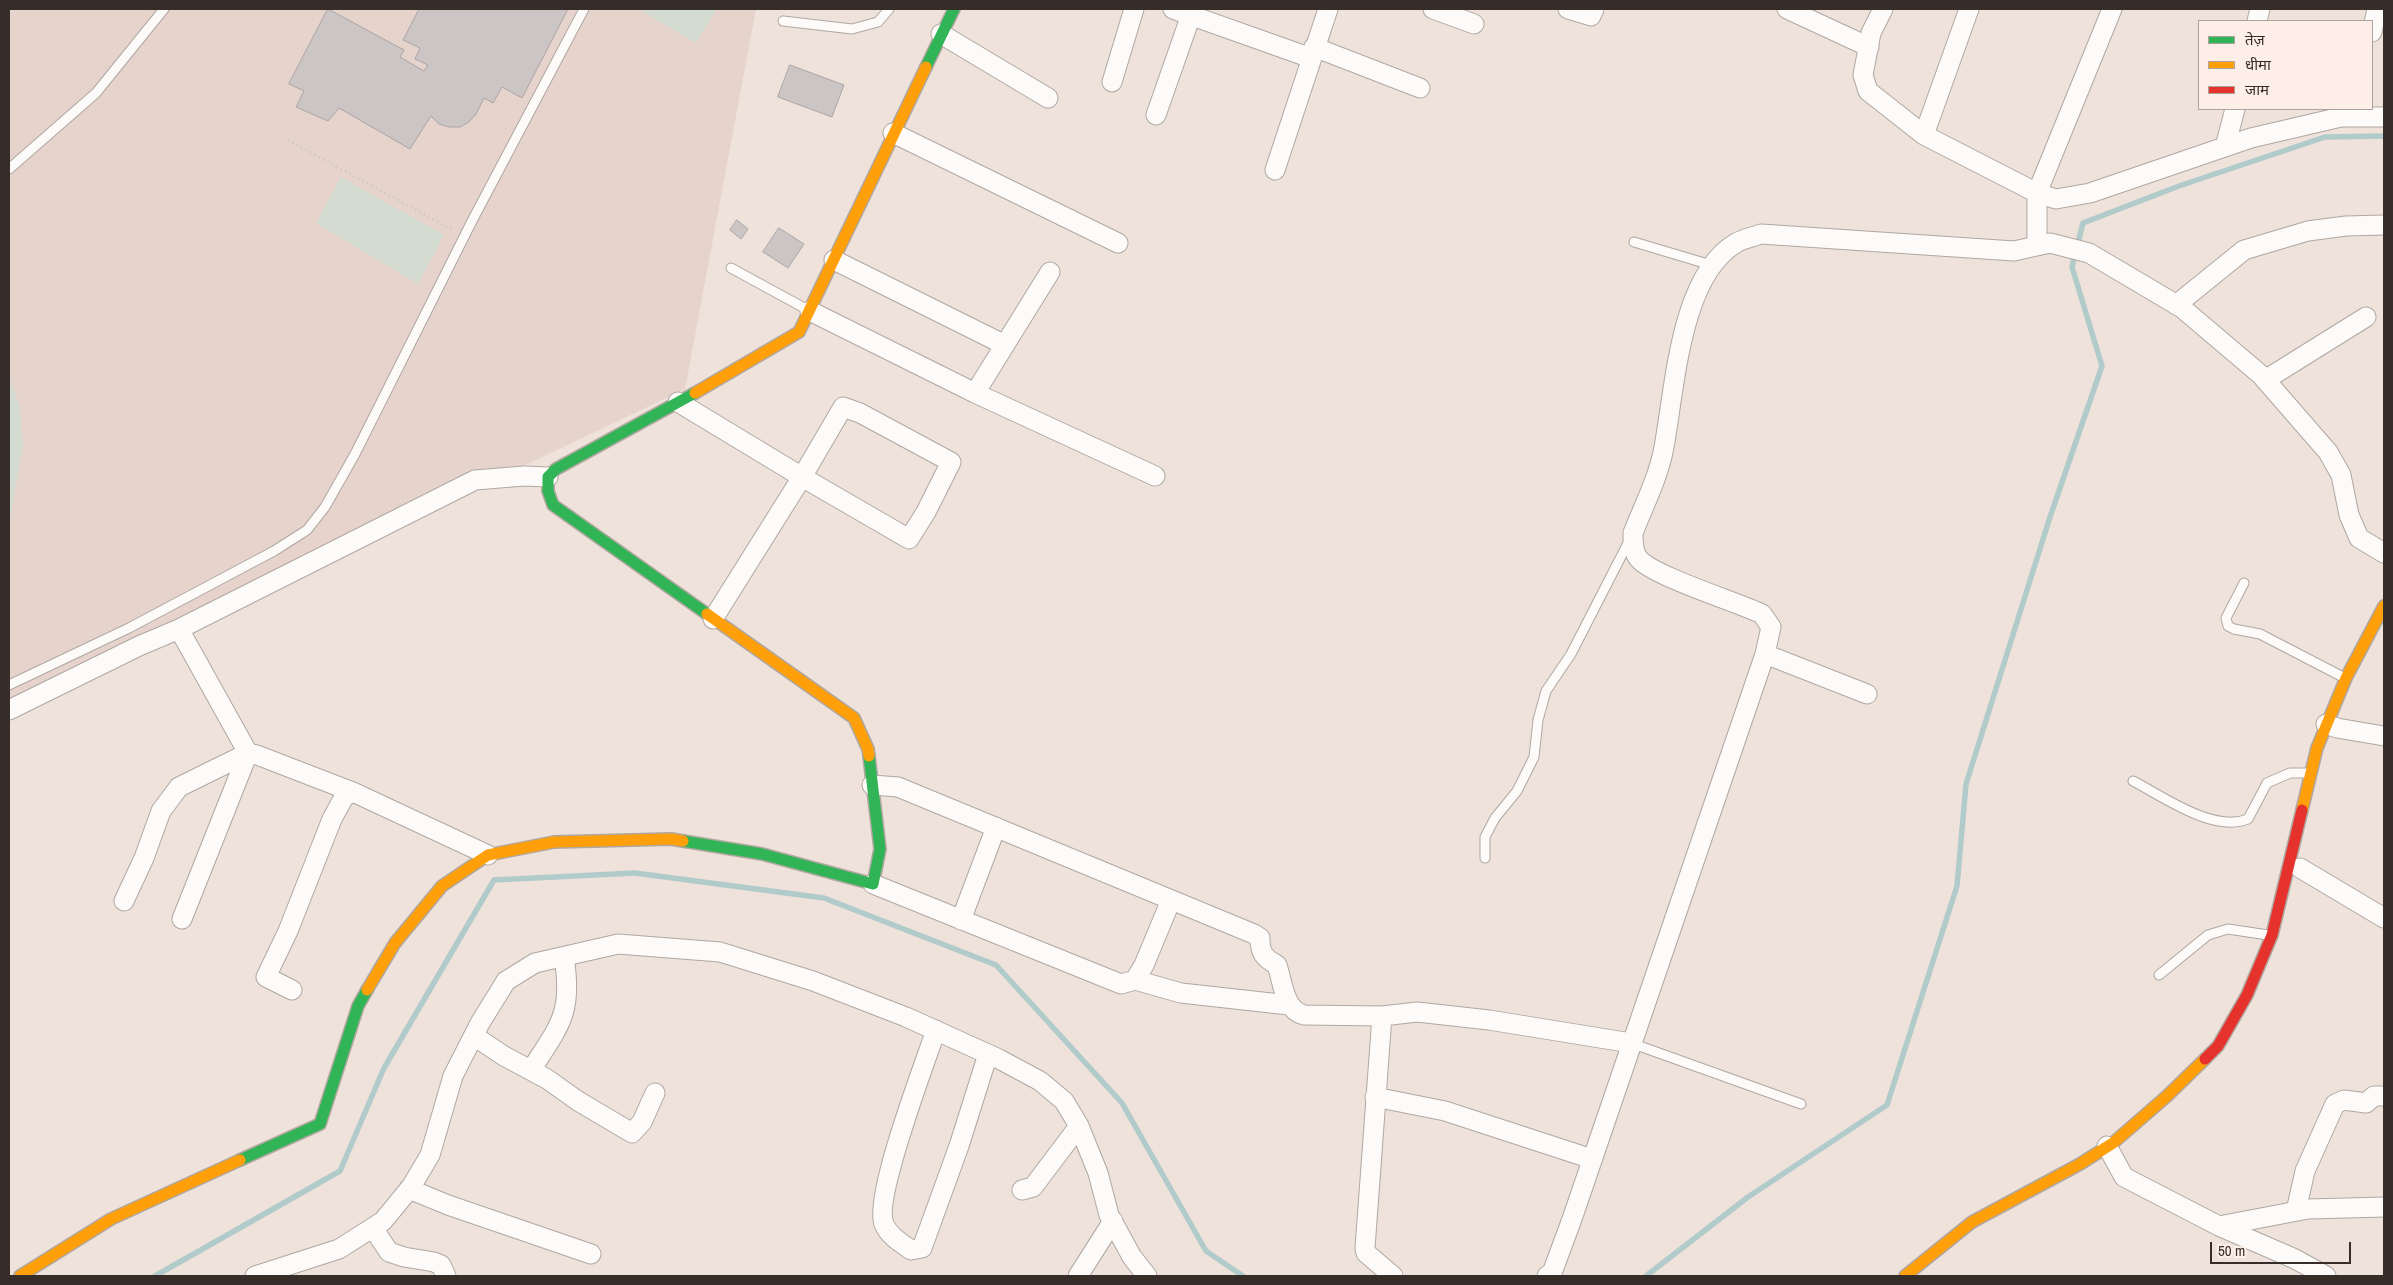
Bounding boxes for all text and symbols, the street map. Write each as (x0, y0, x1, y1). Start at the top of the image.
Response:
legend (2198, 20, 2373, 110)
text: तेज़ (2245, 29, 2265, 50)
text: धीमा (2245, 54, 2271, 75)
text: जाम (2245, 79, 2269, 100)
scale bar (2213, 1232, 2354, 1264)
text: 50 m (2218, 1240, 2245, 1261)

